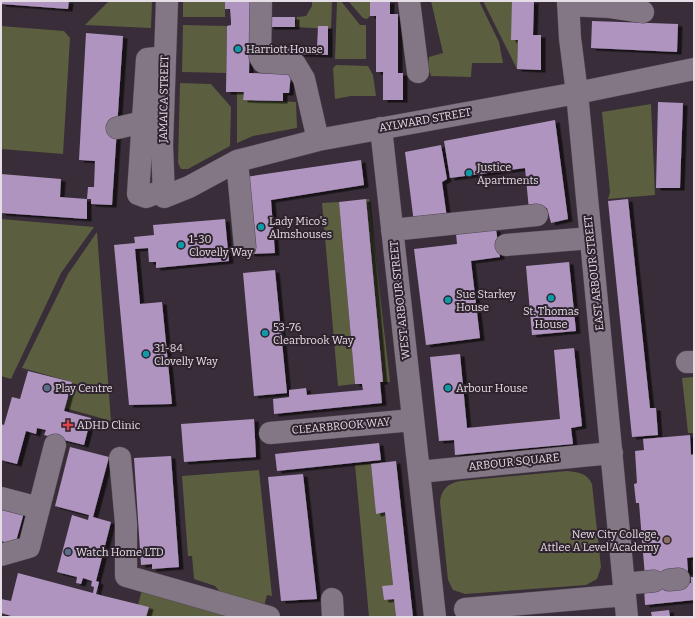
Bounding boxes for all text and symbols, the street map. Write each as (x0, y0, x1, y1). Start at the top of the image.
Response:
place label: Harriott House (246, 43, 323, 56)
marker: Harriott House (233, 44, 243, 54)
street label: JAMAICA STREET (157, 55, 171, 144)
street label: AYLWARD STREET (378, 105, 473, 134)
place label: Justice Apartments (476, 161, 539, 187)
marker: Justice Apartments (464, 168, 474, 178)
street label: EAST ARBOUR STREET (581, 214, 607, 331)
place label: Lady Mico's Almshouses (269, 215, 332, 241)
marker: Lady Mico's Almshouses (256, 222, 266, 232)
place label: 1-30 Clovelly Way (189, 233, 253, 259)
street label: WEST ARBOUR STREET (387, 239, 413, 360)
marker: 1-30 Clovelly Way (176, 240, 186, 250)
place label: Sue Starkey House (456, 288, 516, 314)
marker: St. Thomas House (546, 293, 556, 303)
marker: Sue Starkey House (443, 295, 453, 305)
place label: St. Thomas House (523, 305, 579, 331)
place label: 53-76 Clearbrook Way (273, 321, 354, 347)
marker: 53-76 Clearbrook Way (260, 328, 270, 338)
place label: 31-84 Clovelly Way (154, 342, 218, 368)
marker: 31-84 Clovelly Way (141, 349, 151, 359)
place label: Play Centre (55, 382, 113, 395)
place label: Arbour House (456, 382, 528, 395)
marker: Play Centre (42, 383, 52, 393)
marker: Arbour House (443, 383, 453, 393)
street label: CLEARBROOK WAY (291, 415, 392, 437)
marker: ADHD Clinic (62, 419, 74, 431)
place label: ADHD Clinic (77, 419, 141, 432)
street label: ARBOUR SQUARE (468, 451, 560, 473)
place label: New City College, Attlee A Level Academy (540, 528, 659, 554)
marker: New City College, Attlee A Level Academy (662, 535, 672, 545)
place label: Watch Home LTD (76, 546, 164, 559)
marker: Watch Home LTD (63, 547, 73, 557)

